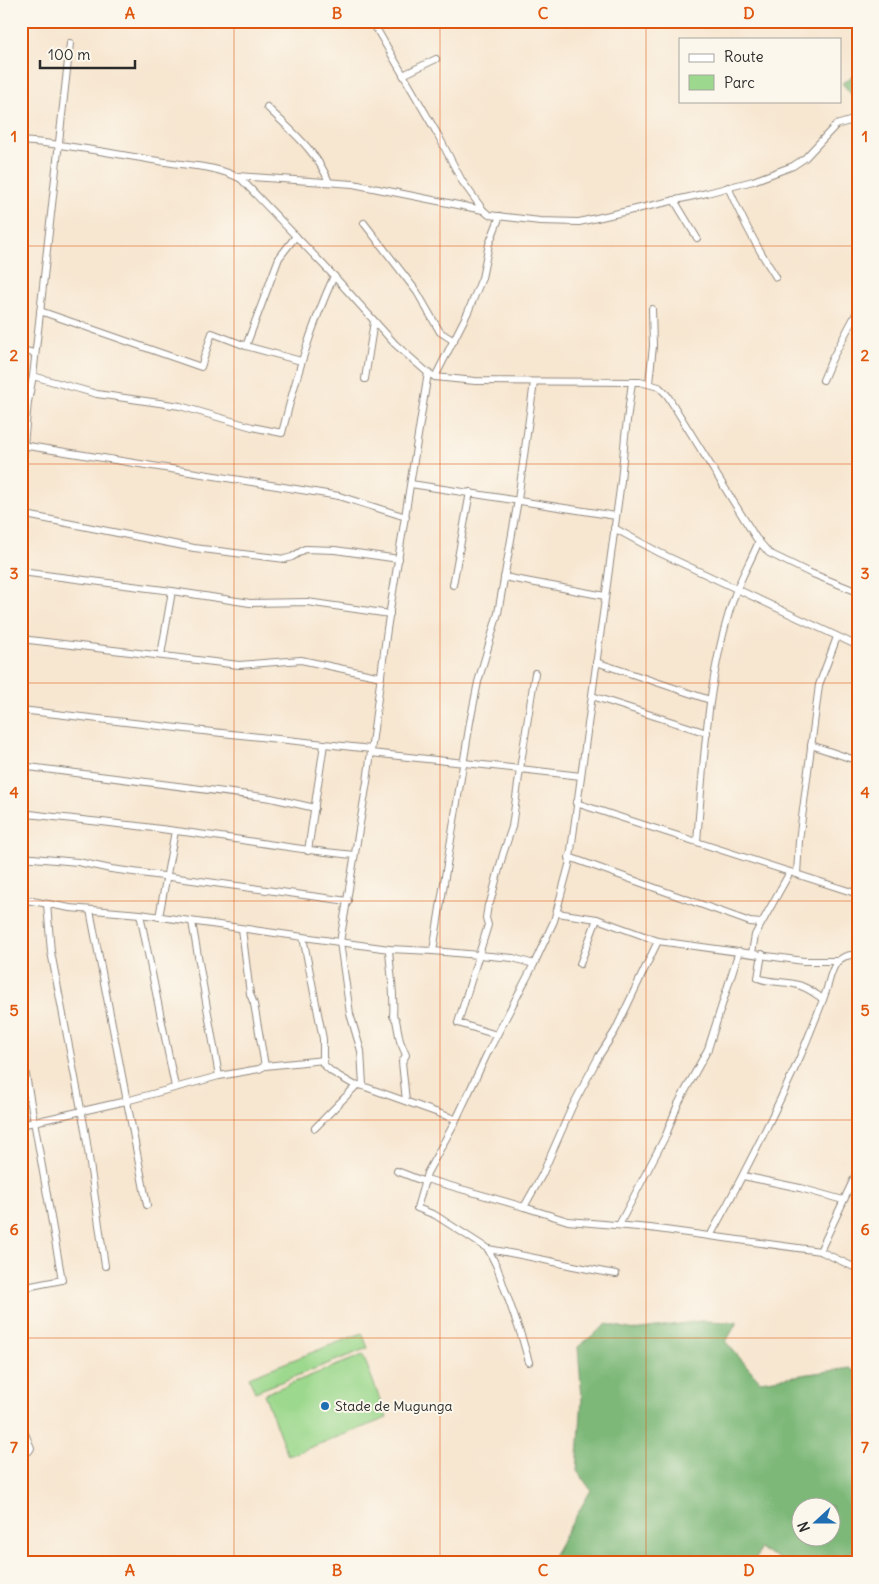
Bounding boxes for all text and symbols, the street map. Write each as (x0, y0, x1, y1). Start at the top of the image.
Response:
text: A (125, 3, 135, 23)
text: B (332, 3, 343, 23)
text: C (538, 3, 549, 23)
text: D (743, 3, 755, 23)
scale bar (40, 38, 135, 70)
legend (679, 38, 842, 102)
text: 100 m (48, 45, 90, 64)
text: Route (724, 47, 764, 66)
text: Parc (724, 73, 755, 92)
text: 1 (11, 126, 17, 146)
text: 1 (862, 126, 868, 146)
text: 2 (10, 345, 19, 365)
text: 2 (861, 345, 870, 365)
text: 3 (9, 563, 19, 583)
text: 3 (860, 563, 870, 583)
text: 4 (9, 782, 19, 802)
text: 4 (860, 782, 870, 802)
text: 5 (9, 1000, 19, 1020)
text: 5 (860, 1000, 870, 1020)
text: 6 (9, 1219, 19, 1239)
text: 6 (860, 1219, 870, 1239)
place label: Stade de Mugunga (335, 1397, 453, 1415)
marker: Stade de Mugunga (319, 1400, 331, 1412)
text: 7 (10, 1437, 18, 1457)
text: 7 (861, 1437, 869, 1457)
north arrow (792, 1496, 842, 1546)
text: N (794, 1519, 814, 1534)
text: A (125, 1560, 135, 1580)
text: B (332, 1560, 343, 1580)
text: C (538, 1560, 549, 1580)
text: D (743, 1560, 755, 1580)

